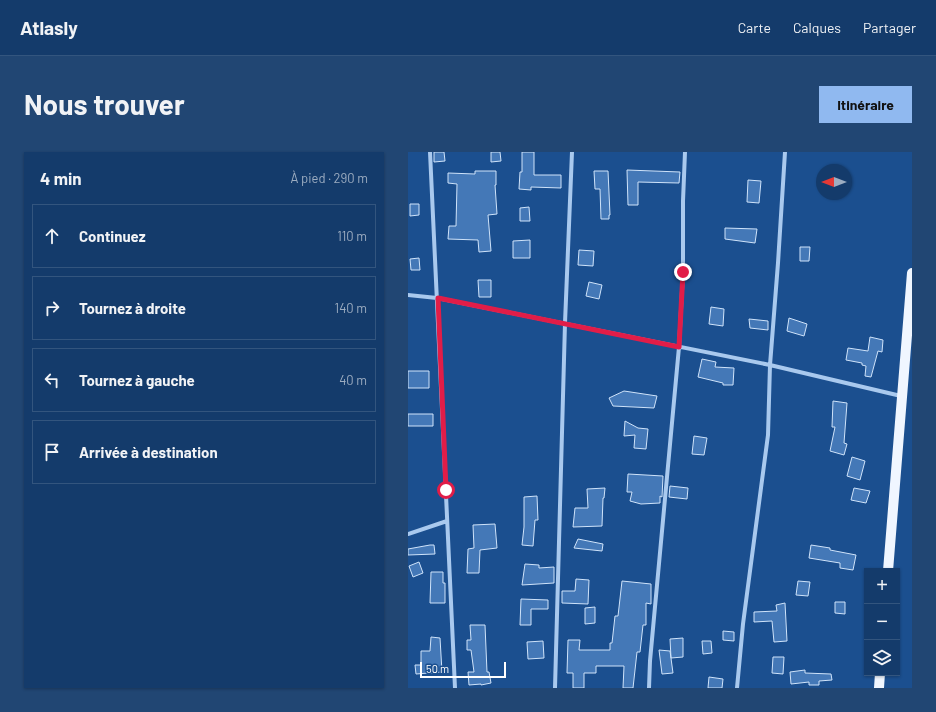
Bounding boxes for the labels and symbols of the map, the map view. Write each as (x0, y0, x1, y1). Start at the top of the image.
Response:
north arrow (816, 164, 852, 200)
route end (674, 263, 692, 281)
route start (437, 481, 455, 499)
scale bar (420, 660, 506, 679)

